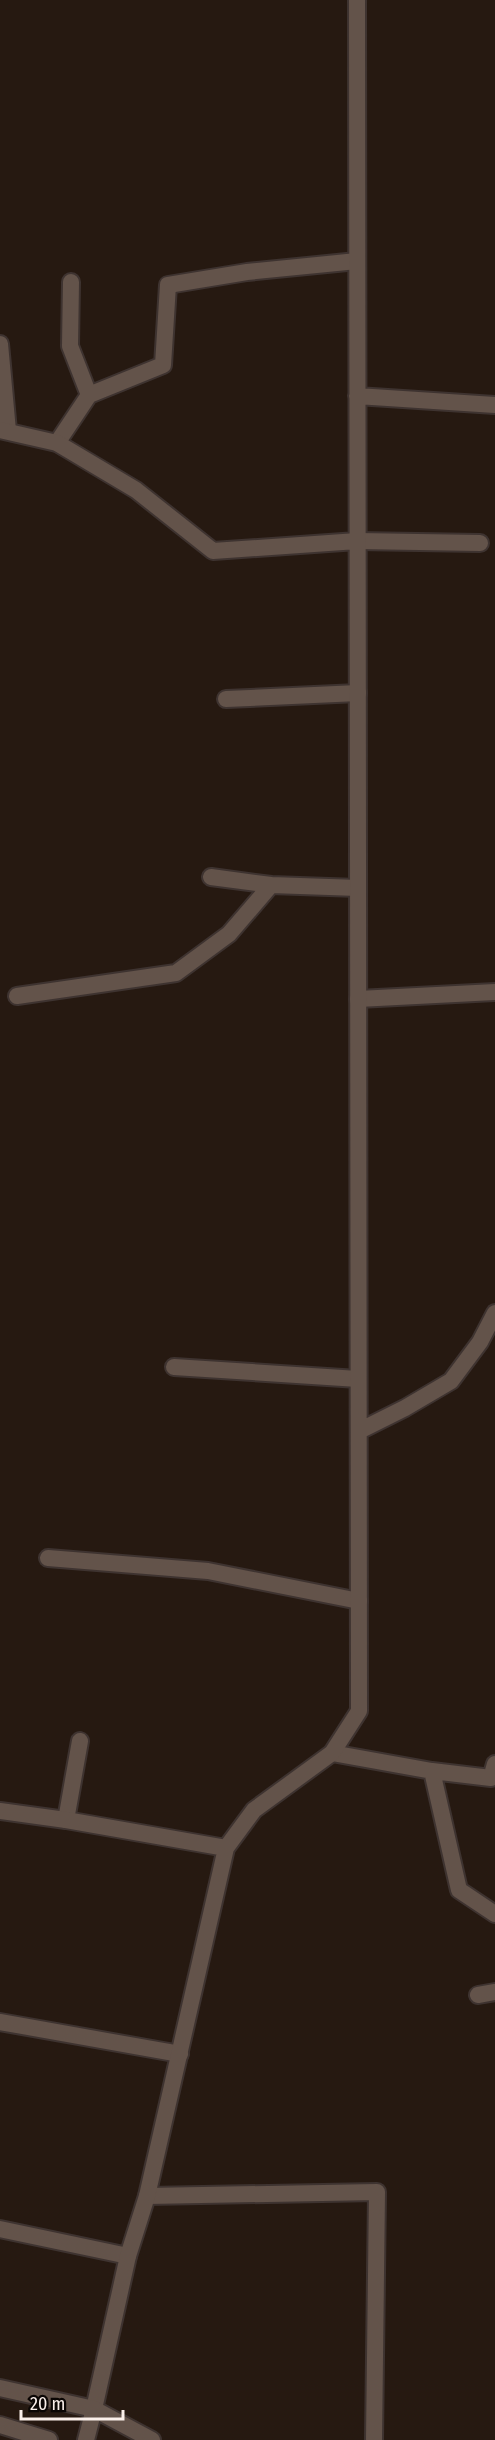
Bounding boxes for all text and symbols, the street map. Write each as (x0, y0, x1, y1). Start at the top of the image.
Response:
scale bar (21, 2383, 123, 2421)
text: 20 m (30, 2393, 65, 2415)

